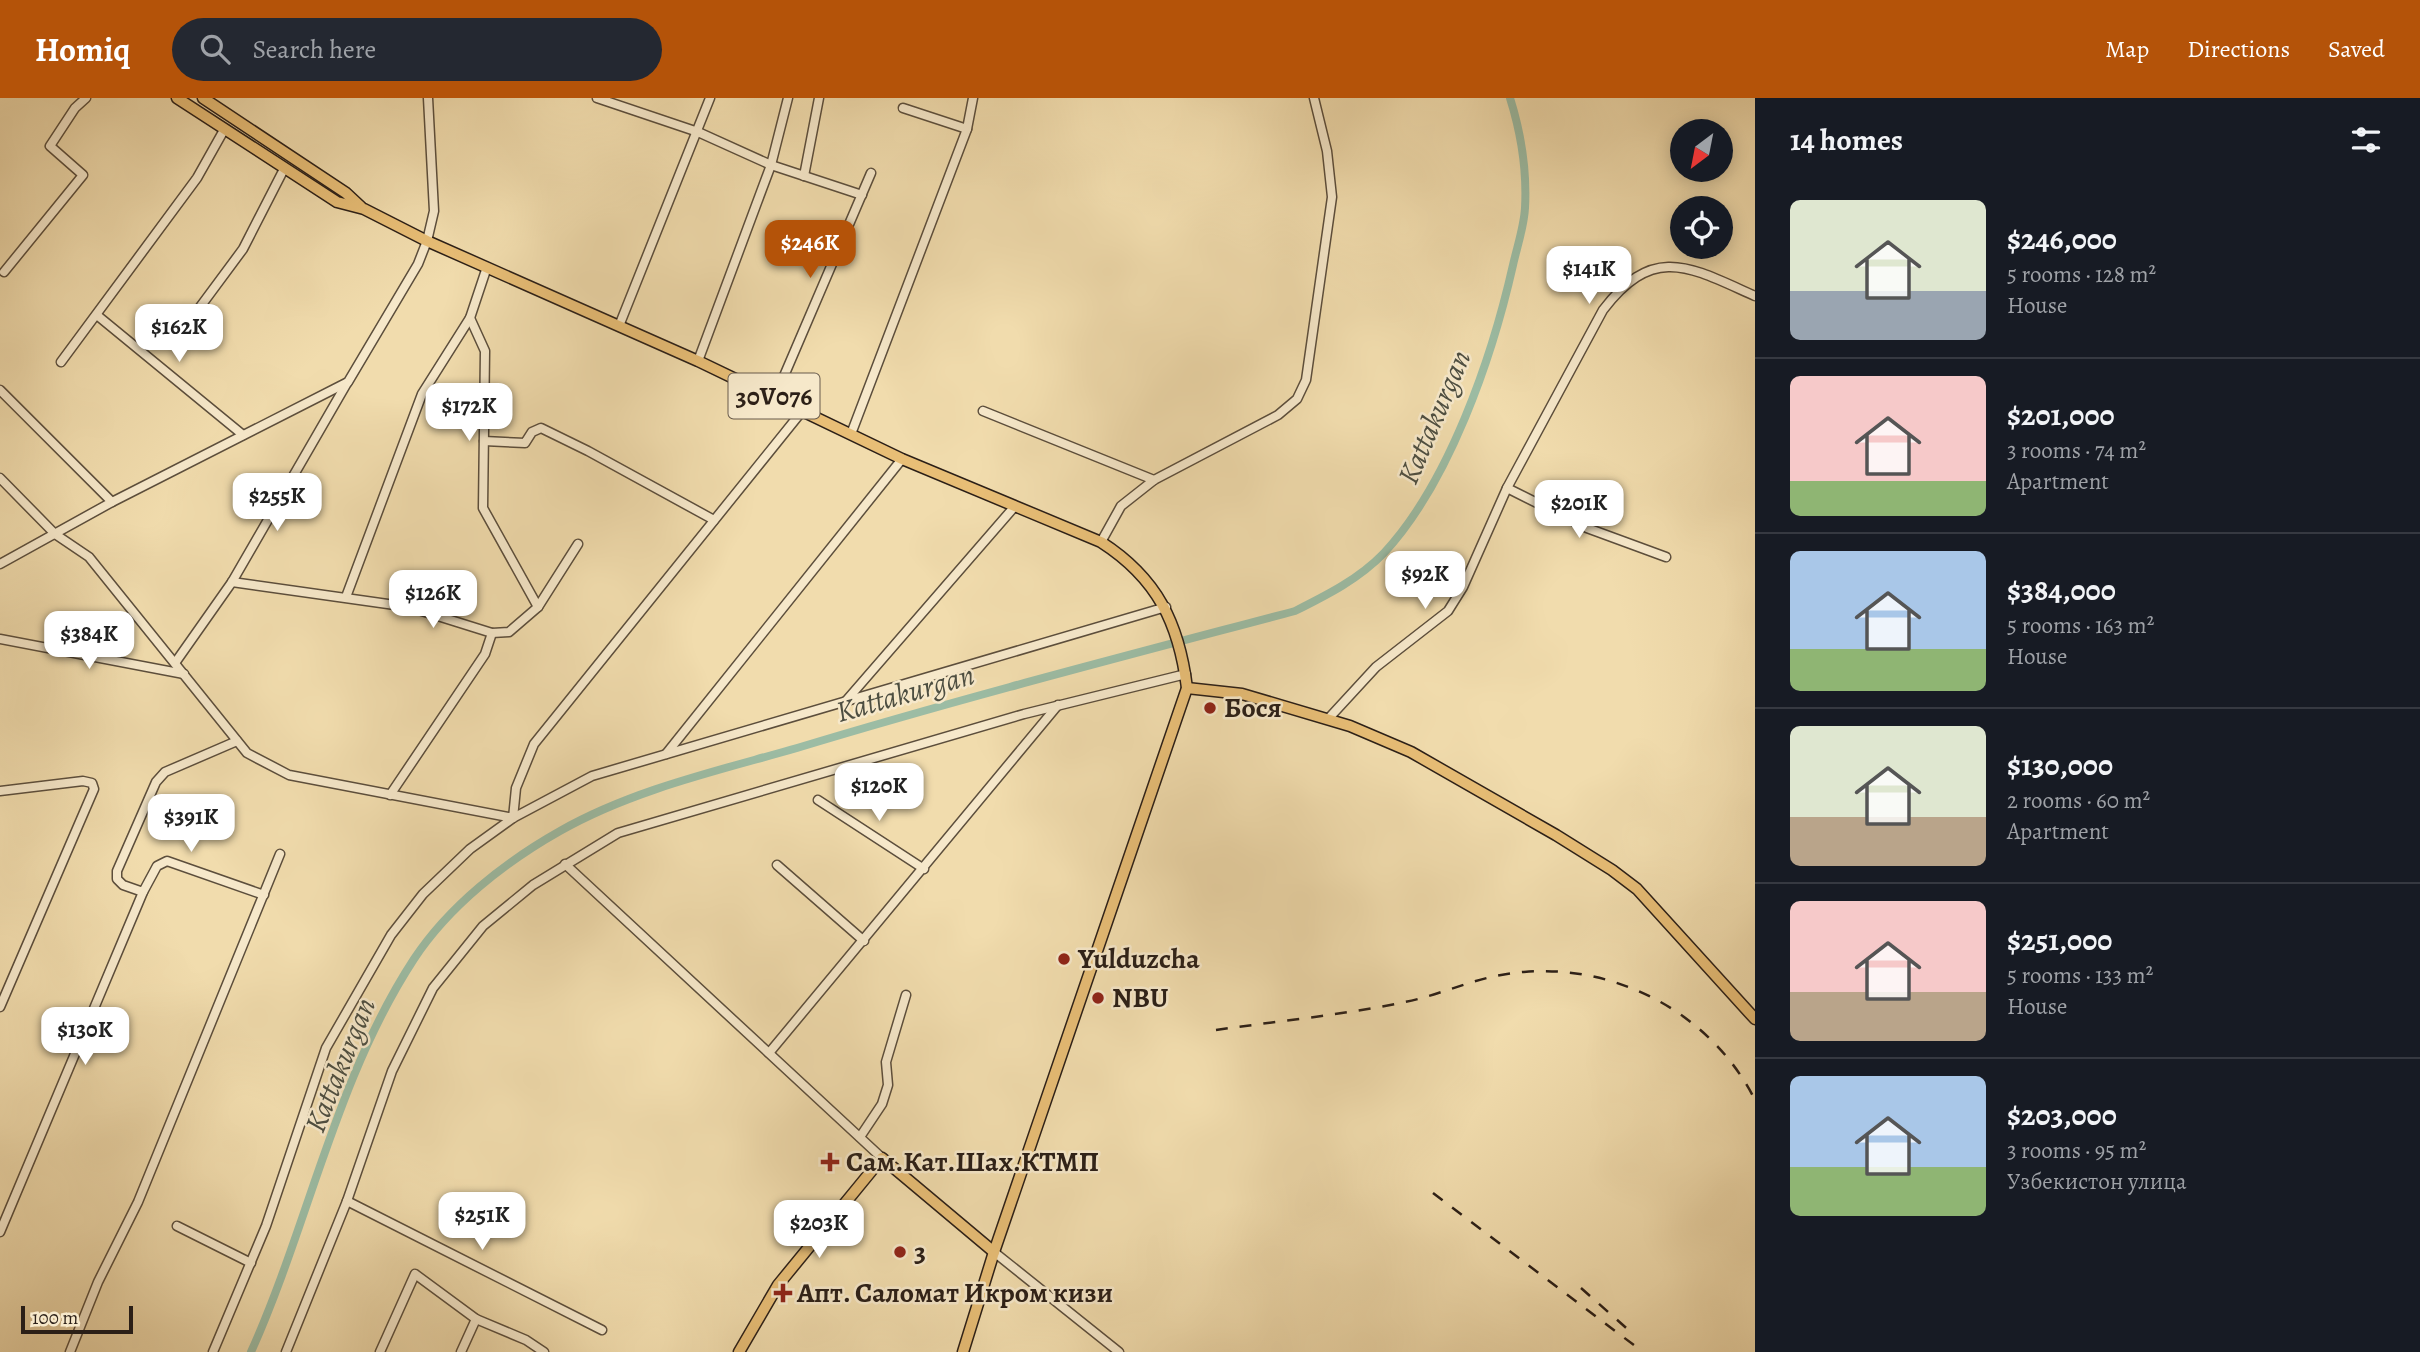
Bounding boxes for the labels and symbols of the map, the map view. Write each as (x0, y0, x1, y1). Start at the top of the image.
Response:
north arrow (1670, 119, 1732, 182)
pin: $246K (761, 220, 859, 280)
pin: $141K (1540, 246, 1638, 306)
pin: $162K (130, 304, 228, 364)
water label: Kattakurgan (1388, 344, 1480, 490)
road number: 30V076 (728, 374, 820, 418)
pin: $172K (420, 384, 518, 443)
pin: $255K (228, 474, 326, 533)
pin: $201K (1530, 480, 1628, 540)
pin: $92K (1384, 552, 1466, 611)
pin: $126K (384, 570, 482, 630)
pin: $384K (40, 612, 138, 671)
water label: Kattakurgan (831, 654, 979, 732)
place label: Бося (1224, 689, 1282, 727)
marker: Бося (1202, 700, 1218, 716)
pin: $120K (830, 764, 928, 823)
pin: $391K (142, 794, 240, 854)
place label: Yulduzcha (1077, 940, 1200, 978)
marker: Yulduzcha (1056, 951, 1072, 967)
place label: NBU (1112, 979, 1168, 1017)
marker: NBU (1090, 990, 1106, 1006)
water label: Kattakurgan (295, 992, 385, 1138)
pin: $130K (36, 1007, 134, 1067)
place label: Сам.Кат.Шах.КТМП (846, 1143, 1099, 1181)
marker: Сам.Кат.Шах.КТМП (820, 1152, 840, 1172)
pin: $251K (433, 1192, 531, 1252)
pin: $203K (770, 1200, 868, 1260)
place label: 3 (914, 1233, 926, 1271)
marker: 3 (892, 1244, 908, 1260)
place label: Апт. Саломат Икром кизи (796, 1274, 1113, 1312)
marker: Апт. Саломат Икром кизи (775, 1285, 791, 1301)
scale bar (21, 1303, 133, 1335)

